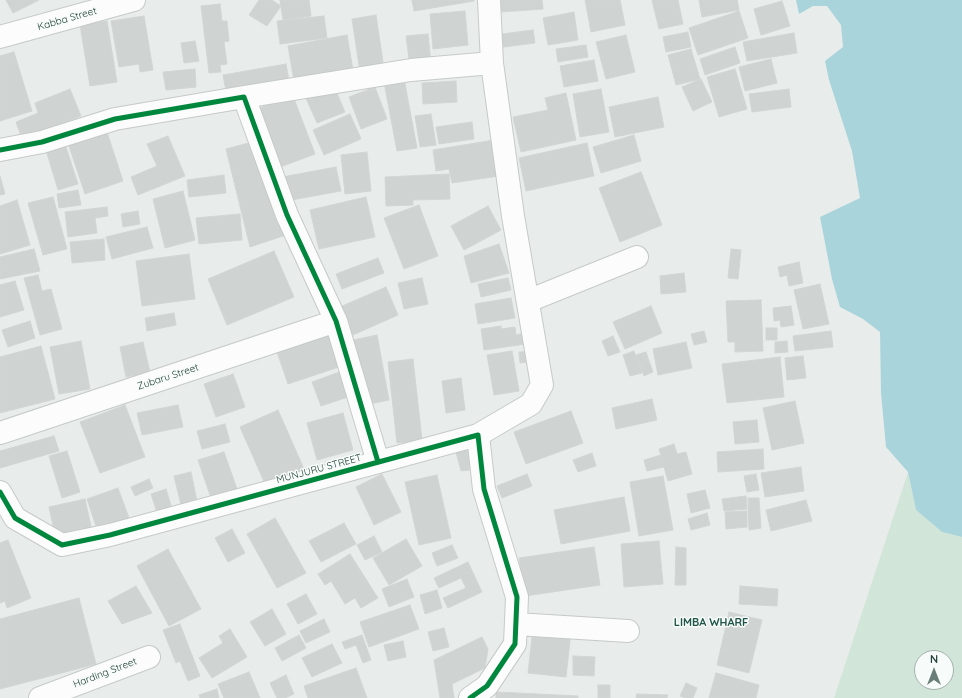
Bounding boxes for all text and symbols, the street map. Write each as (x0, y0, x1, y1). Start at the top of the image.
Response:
street label: Kabba Street (36, 5, 98, 33)
street label: Zubaru Street (136, 361, 200, 393)
street label: MUNJURU STREET (275, 452, 363, 486)
district label: LIMBA WHARF (674, 616, 748, 630)
north arrow (914, 650, 954, 690)
text: N (930, 652, 938, 666)
street label: Harding Street (71, 655, 139, 691)

